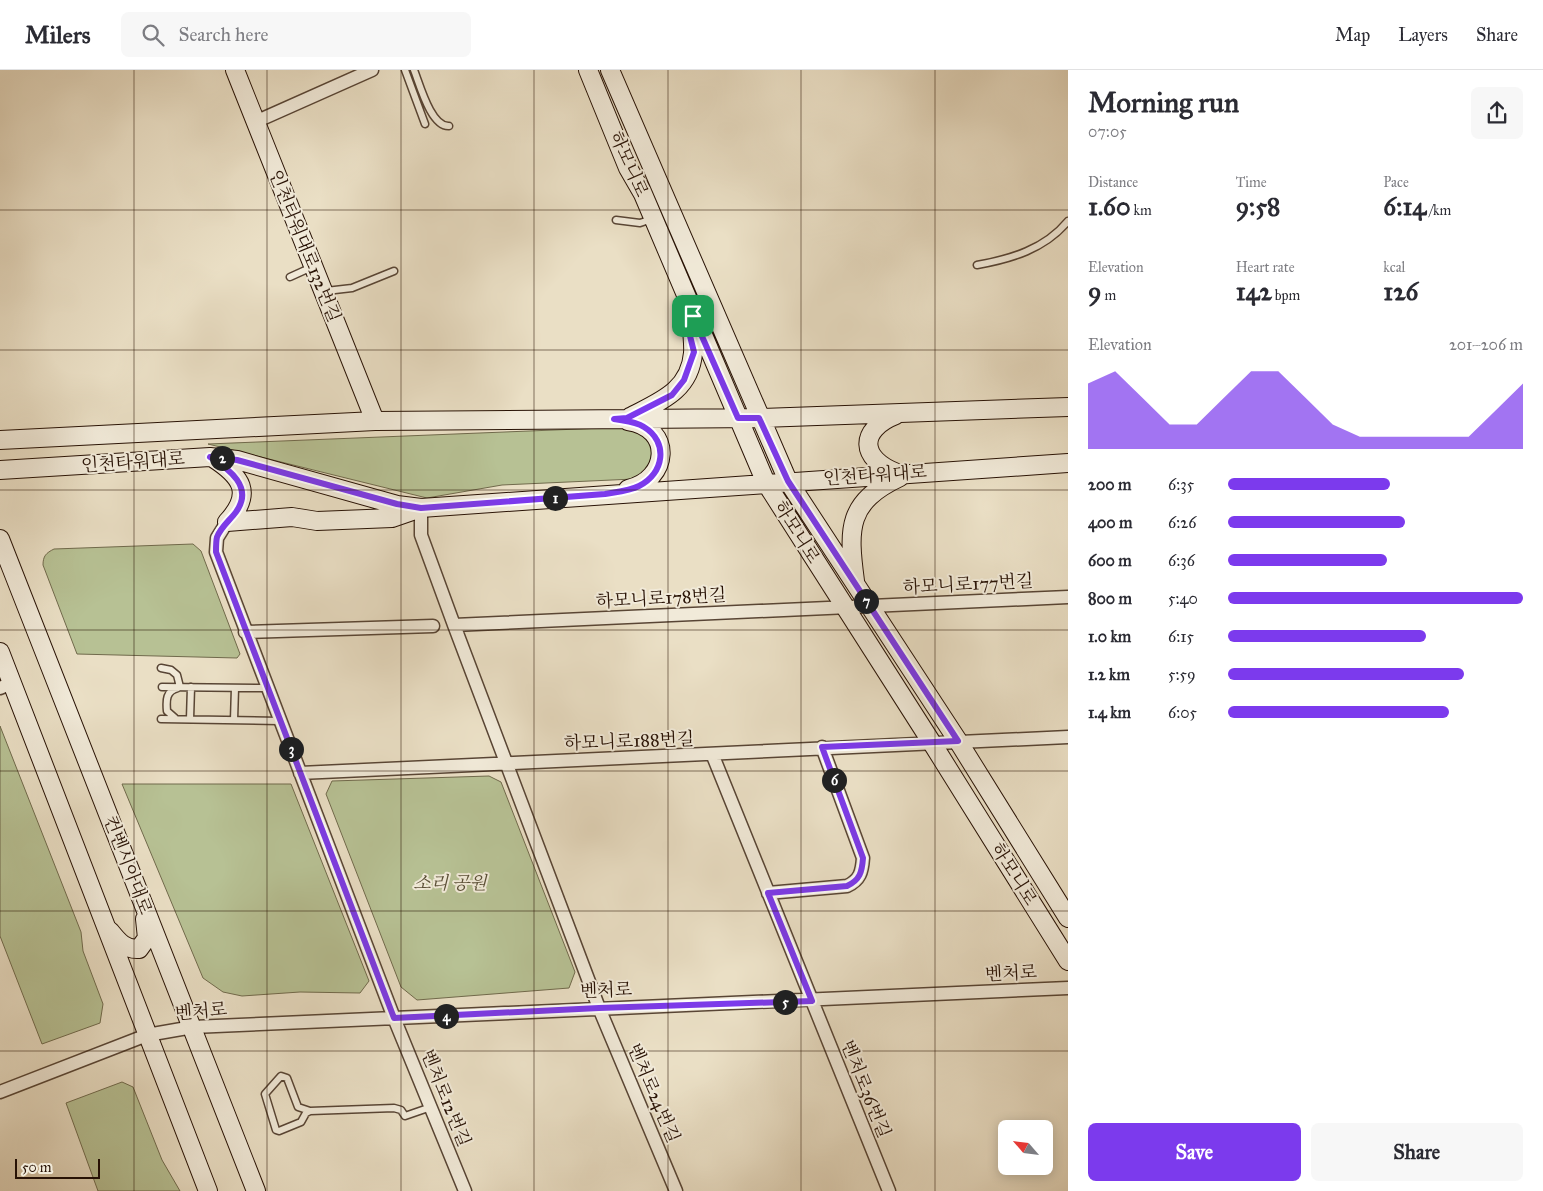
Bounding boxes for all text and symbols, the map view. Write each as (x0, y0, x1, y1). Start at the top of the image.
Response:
search box (121, 12, 471, 57)
text: Milers (25, 20, 91, 50)
icon: search (139, 21, 167, 49)
text: Search here (179, 23, 268, 46)
text: Map (1335, 24, 1370, 46)
text: Layers (1398, 24, 1448, 46)
text: Share (1476, 24, 1518, 46)
text: Morning run (1088, 85, 1239, 120)
button: share (1471, 87, 1523, 139)
text: 07:05 (1088, 122, 1127, 141)
street label: 하모니로 (605, 128, 653, 200)
street label: 인천타워대로132번길 (264, 167, 346, 325)
text: Distance (1088, 174, 1138, 191)
text: Time (1236, 174, 1267, 191)
text: Pace (1383, 174, 1409, 191)
text: 1.60 (1088, 191, 1130, 222)
text: 9:58 (1236, 191, 1280, 222)
text: 6:14 (1383, 191, 1426, 222)
text: km (1130, 202, 1152, 219)
text: /km (1426, 202, 1451, 219)
text: Elevation (1088, 259, 1144, 276)
text: Heart rate (1236, 259, 1295, 276)
text: kcal (1383, 259, 1405, 276)
text: 9 (1088, 276, 1101, 307)
text: 142 (1236, 276, 1272, 307)
text: 126 (1383, 276, 1418, 307)
text: m (1101, 287, 1116, 304)
text: bpm (1272, 287, 1300, 304)
pin (672, 295, 714, 337)
icon: arrive (679, 302, 707, 330)
text: Elevation (1088, 335, 1152, 354)
text: 201–206 m (1449, 335, 1523, 354)
pin: 2 (210, 446, 234, 470)
street label: 인천타워대로 (80, 447, 186, 477)
text: 2 (219, 450, 226, 467)
street label: 인천타워대로 (822, 460, 928, 490)
text: 200 m (1088, 475, 1131, 494)
text: 6:35 (1168, 475, 1194, 494)
pin: 1 (542, 486, 568, 510)
text: 1 (553, 490, 558, 507)
street label: 하모니로 (769, 497, 825, 567)
text: 400 m (1088, 513, 1132, 532)
text: 6:26 (1168, 513, 1196, 532)
text: 600 m (1088, 551, 1132, 570)
text: 6:36 (1168, 551, 1195, 570)
street label: 하모니로177번길 (902, 570, 1034, 598)
street label: 하모니로178번길 (595, 584, 727, 612)
pin: 7 (854, 588, 878, 614)
text: 800 m (1088, 589, 1132, 608)
text: 5:40 (1168, 589, 1198, 608)
text: 7 (863, 593, 870, 610)
text: 1.0 km (1088, 627, 1131, 646)
text: 6:15 (1168, 627, 1194, 646)
text: 1.2 km (1088, 665, 1130, 684)
text: 5:59 (1168, 665, 1196, 684)
text: 1.4 km (1088, 703, 1131, 722)
text: 6:05 (1168, 703, 1197, 722)
street label: 하모니로188번길 (563, 728, 695, 754)
pin: 3 (278, 736, 304, 762)
text: 3 (289, 741, 294, 758)
pin: 6 (822, 768, 846, 792)
text: 6 (831, 772, 838, 789)
street label: 컨벤시아대로 (99, 812, 157, 918)
street label: 하모니로 (986, 839, 1042, 909)
park label: 소리 공원 (413, 872, 488, 894)
street label: 벤처로 (984, 961, 1038, 985)
street label: 벤처로 (580, 978, 632, 1002)
pin: 5 (772, 990, 798, 1014)
text: 5 (782, 994, 789, 1011)
street label: 벤처로 (174, 998, 228, 1024)
pin: 4 (434, 1004, 458, 1028)
text: 4 (443, 1008, 450, 1025)
street label: 벤처로36번길 (836, 1037, 896, 1141)
street label: 벤처로24번길 (623, 1040, 685, 1146)
street label: 벤처로12번길 (417, 1046, 475, 1150)
north arrow (998, 1120, 1052, 1175)
map controls (998, 1120, 1053, 1175)
button: Save (1088, 1123, 1301, 1181)
button: Share (1311, 1123, 1523, 1181)
scale bar (15, 1156, 100, 1179)
text: 50 m (22, 1159, 51, 1176)

